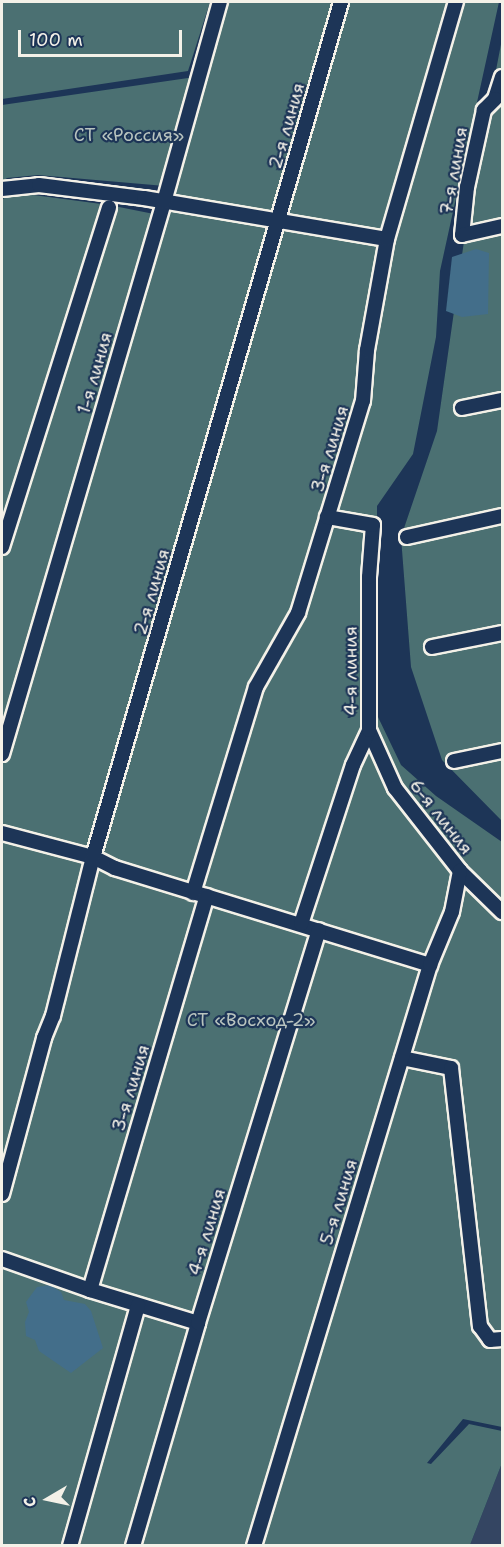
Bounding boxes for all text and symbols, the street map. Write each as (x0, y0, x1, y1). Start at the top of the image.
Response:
scale bar (21, 18, 184, 56)
text: 100 m (29, 28, 83, 52)
street label: 2-я линия (264, 80, 310, 172)
park label: СТ «Россия» (74, 124, 184, 146)
street label: 7-я линия (436, 125, 472, 217)
street label: 1-я линия (73, 330, 117, 416)
street label: 3-я линия (307, 403, 353, 495)
street label: 2-я линия (129, 546, 175, 638)
street label: 4-я линия (340, 626, 362, 716)
street label: 6-я линия (405, 775, 477, 859)
park label: СТ «Восход-2» (187, 1009, 315, 1031)
street label: 3-я линия (108, 1042, 154, 1134)
street label: 5-я линия (316, 1157, 362, 1247)
street label: 4-я линия (184, 1186, 230, 1278)
north arrow (18, 1469, 78, 1529)
text: С (19, 1495, 41, 1508)

